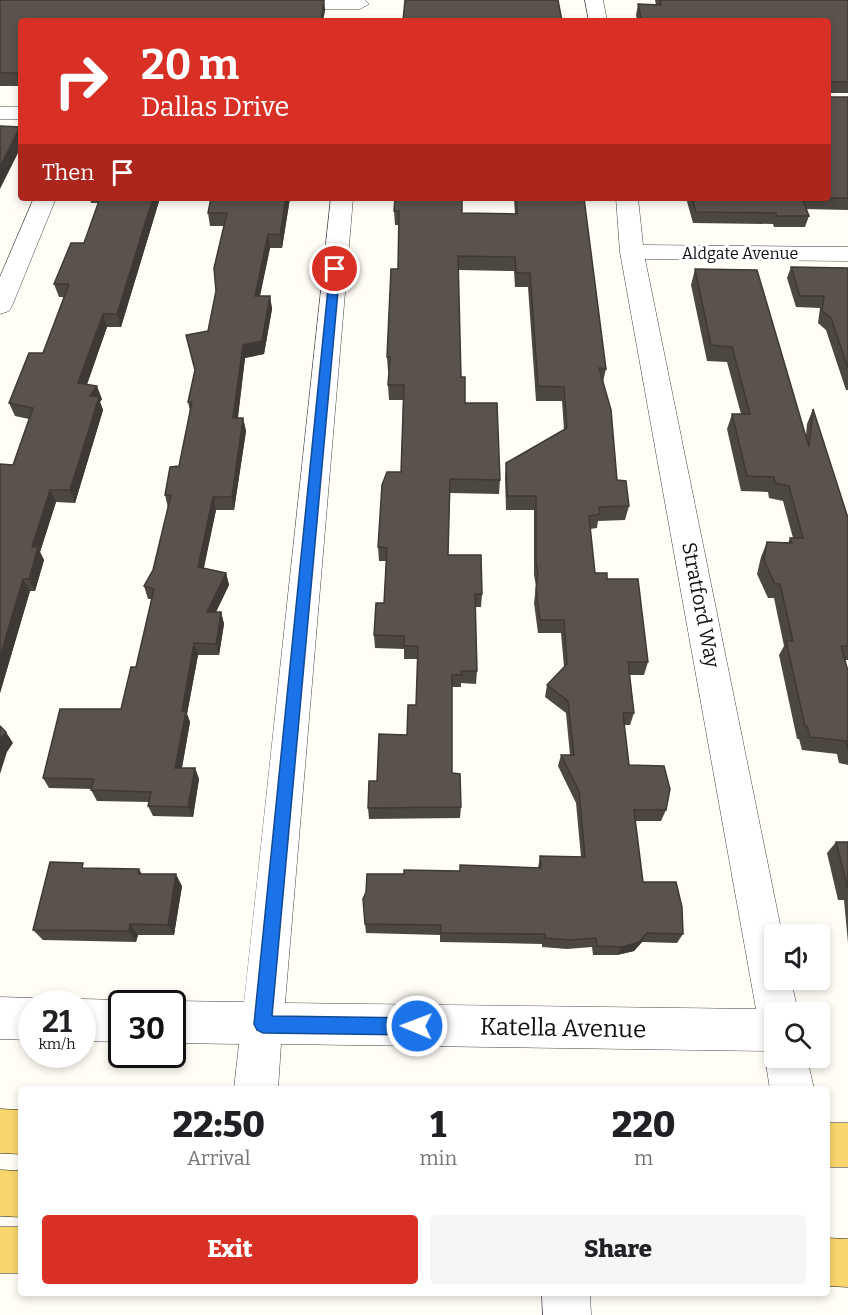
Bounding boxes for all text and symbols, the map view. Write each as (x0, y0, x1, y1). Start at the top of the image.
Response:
text: 20 m (141, 40, 239, 90)
icon: right (42, 42, 120, 120)
text: Dallas Drive (141, 91, 289, 123)
icon: arrive (106, 156, 139, 189)
text: Then (42, 159, 94, 186)
pin (309, 243, 360, 294)
street label: Aldgate Avenue (682, 244, 798, 263)
icon: arrive (318, 252, 351, 285)
street label: Stratford Way (677, 540, 725, 670)
map controls (764, 924, 830, 1068)
button: sound (764, 924, 830, 990)
speed limit sign: 30 (108, 990, 186, 1068)
position arrow (385, 994, 449, 1058)
button: search (764, 1002, 830, 1068)
text: 21 (42, 1004, 72, 1040)
street label: Katella Avenue (480, 1013, 646, 1043)
text: km/h (38, 1035, 76, 1053)
text: 22:50 (172, 1103, 265, 1147)
text: 1 (430, 1103, 446, 1147)
text: 220 (612, 1103, 676, 1147)
text: Arrival (187, 1146, 250, 1170)
text: min (419, 1146, 457, 1170)
text: m (634, 1146, 653, 1170)
button: Exit (42, 1215, 418, 1284)
button: Share (430, 1215, 806, 1284)

